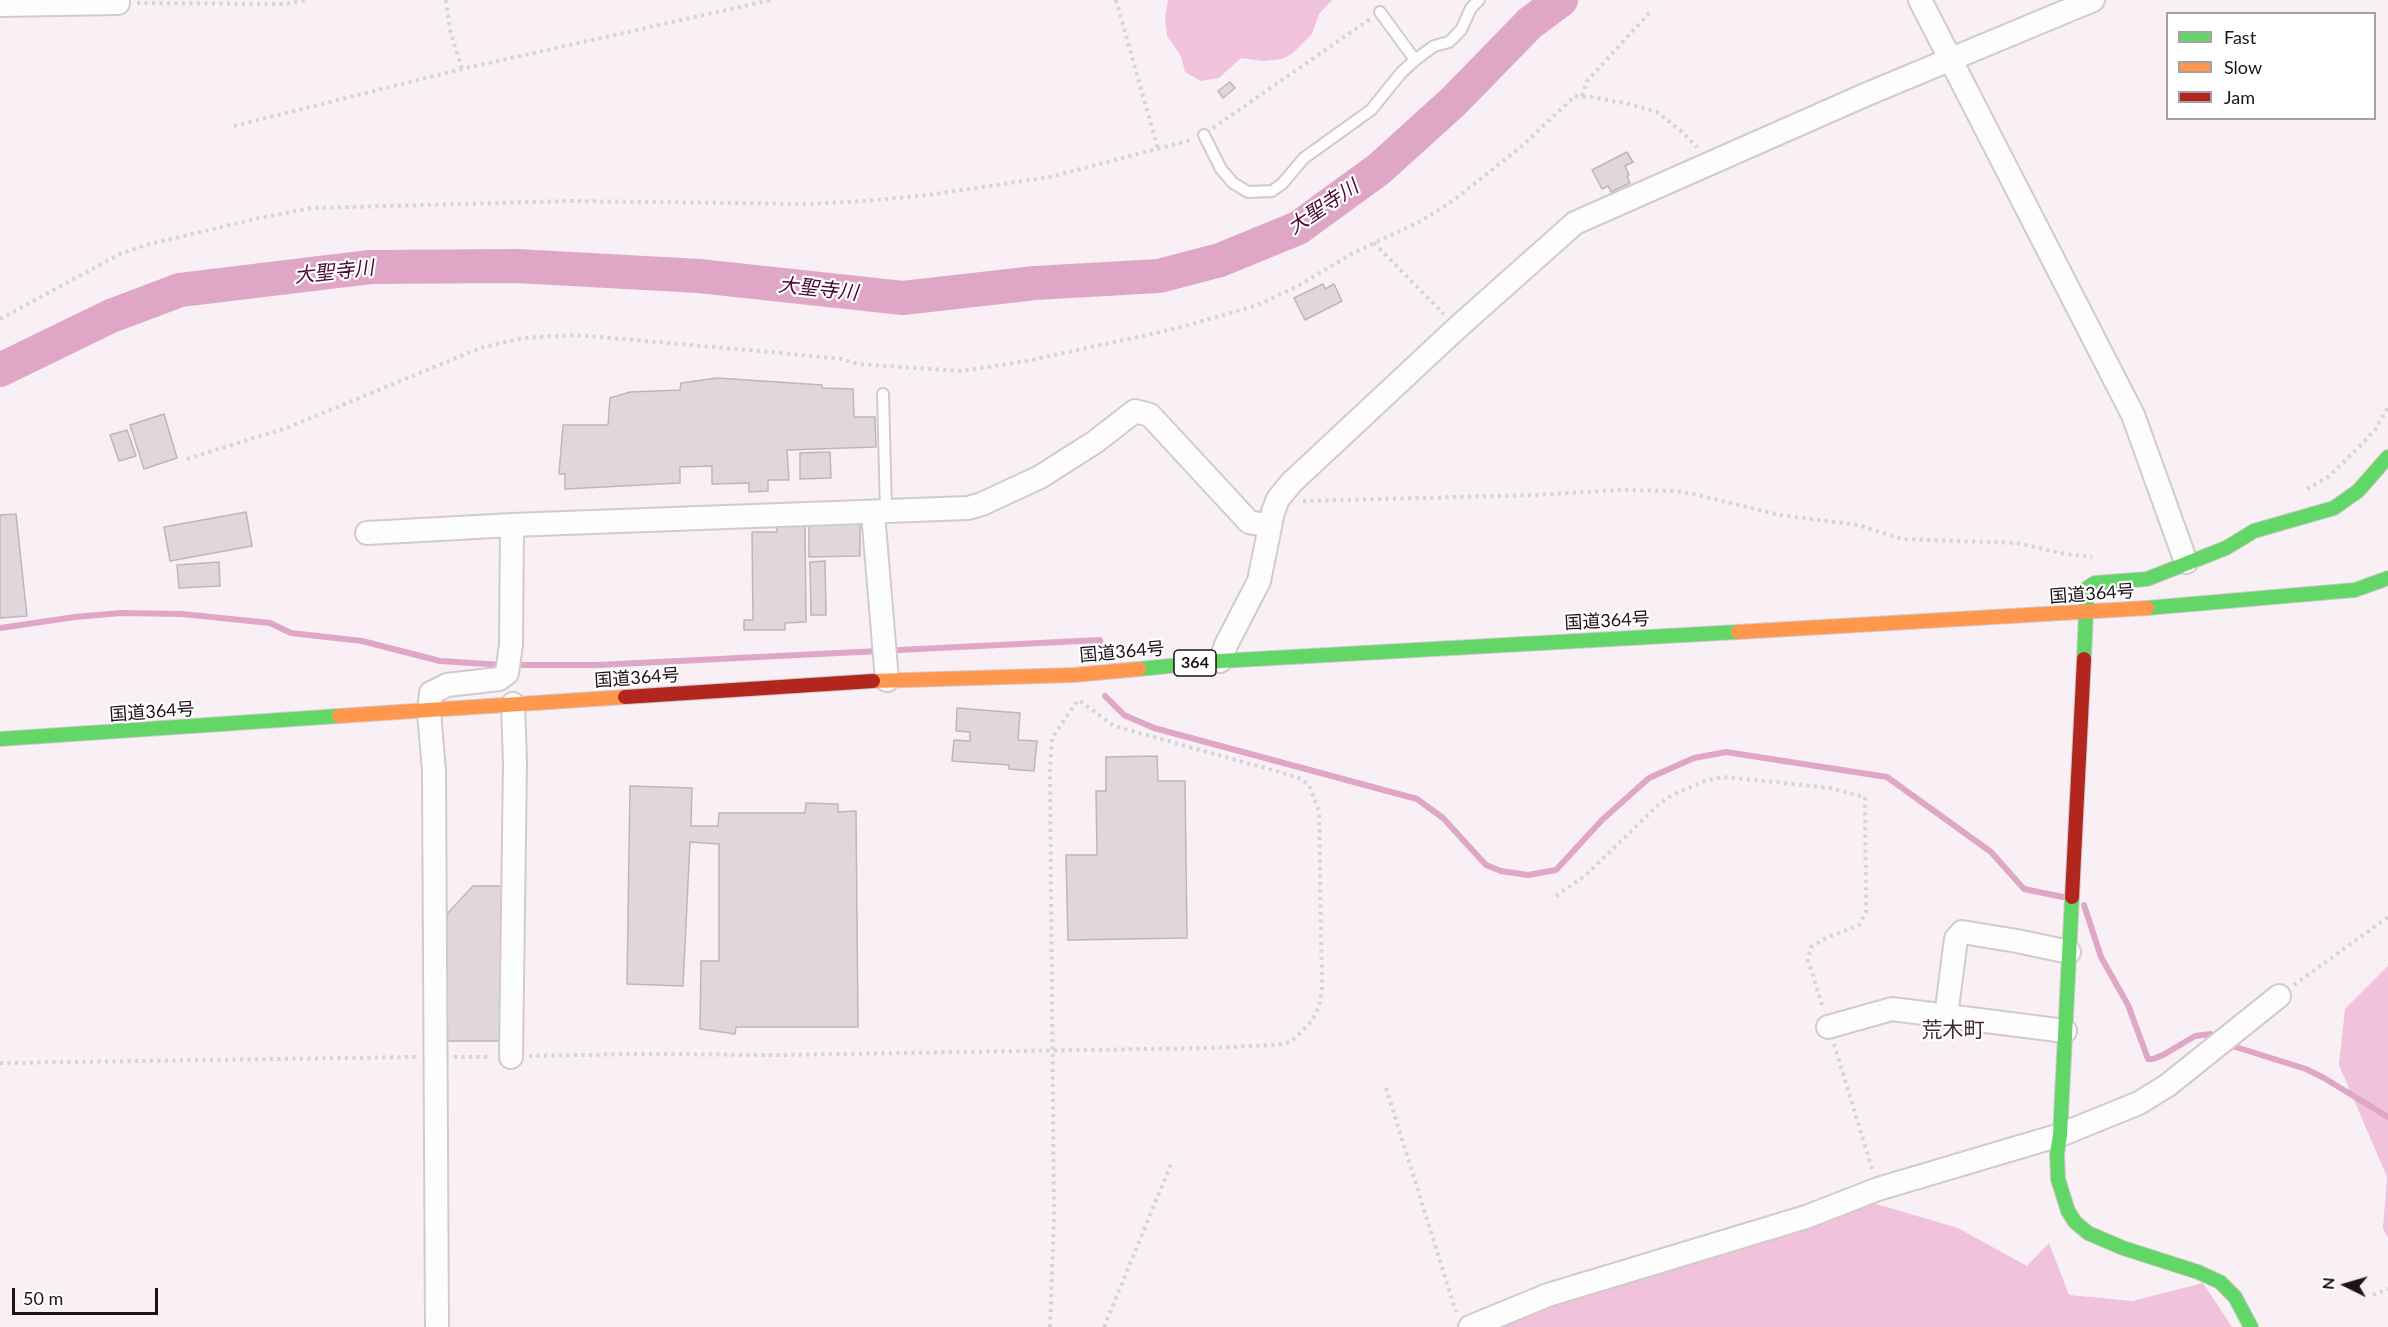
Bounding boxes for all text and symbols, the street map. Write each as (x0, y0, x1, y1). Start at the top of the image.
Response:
legend (2166, 12, 2376, 120)
text: Fast (2224, 26, 2256, 48)
text: Slow (2224, 56, 2262, 78)
text: Jam (2224, 86, 2255, 108)
water label: 大聖寺川 (1283, 175, 1363, 239)
water label: 大聖寺川 (293, 256, 375, 288)
water label: 大聖寺川 (777, 273, 859, 305)
street label: 国道364号 (2049, 580, 2135, 608)
street label: 国道364号 (1564, 608, 1650, 634)
street label: 国道364号 (1079, 638, 1165, 666)
road number: 364 (1174, 650, 1216, 676)
street label: 国道364号 (594, 664, 680, 692)
street label: 国道364号 (109, 698, 195, 726)
district label: 荒木町 (1922, 1017, 1984, 1043)
north arrow (2316, 1255, 2376, 1315)
scale bar (15, 1276, 160, 1314)
text: N (2318, 1276, 2338, 1290)
text: 50 m (23, 1287, 63, 1309)

